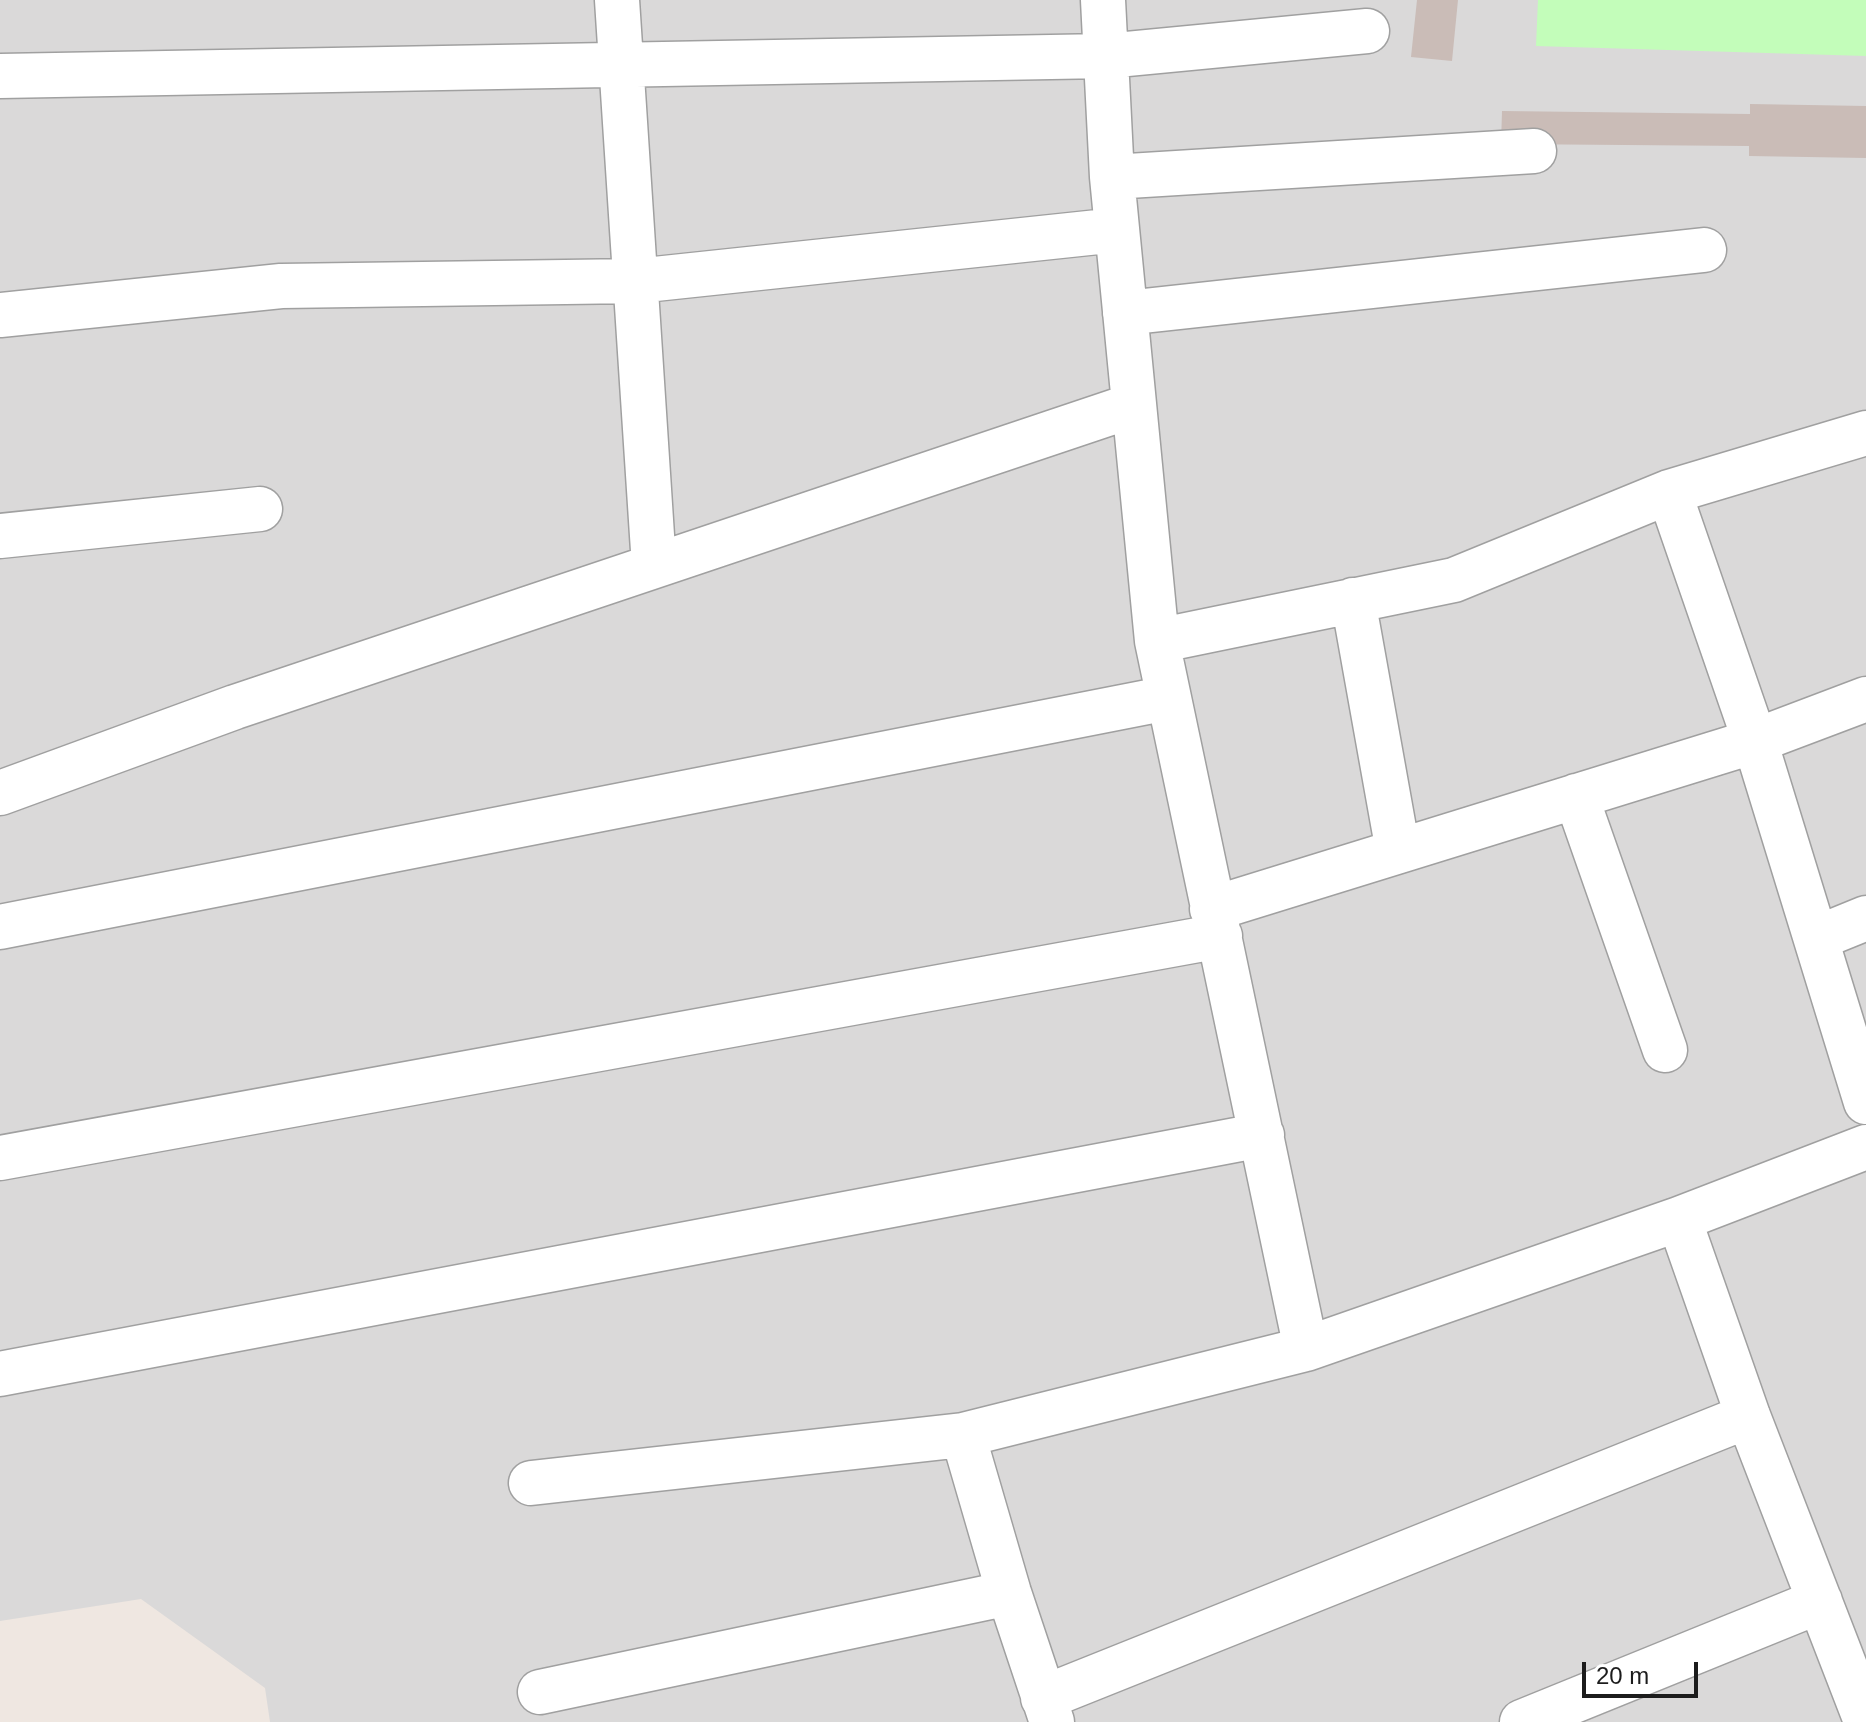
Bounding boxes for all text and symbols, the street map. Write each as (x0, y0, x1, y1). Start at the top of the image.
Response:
scale bar (1586, 1646, 1702, 1696)
text: 20 m (1596, 1662, 1649, 1689)

